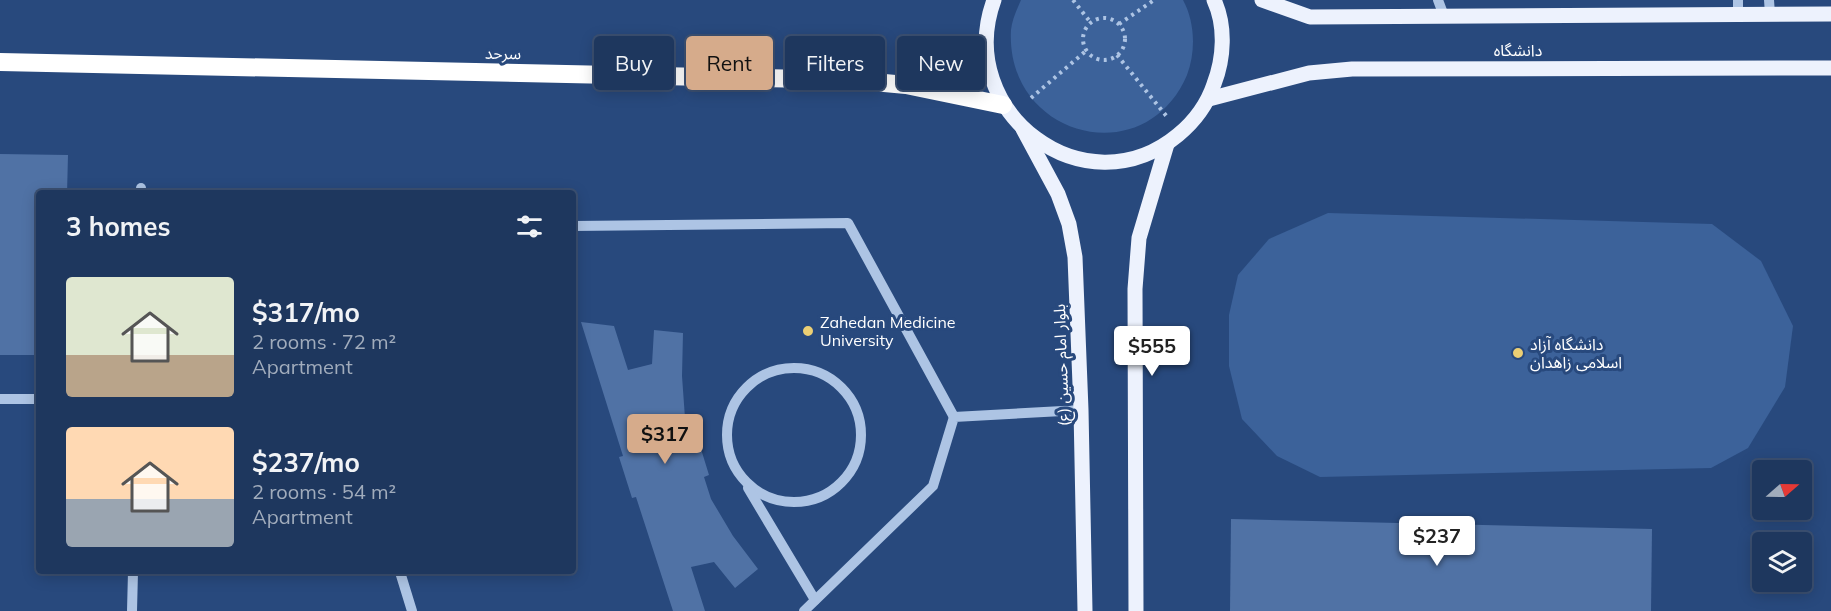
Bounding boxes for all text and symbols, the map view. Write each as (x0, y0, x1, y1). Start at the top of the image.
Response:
chip: Buy (594, 36, 674, 90)
chip: Rent (686, 36, 773, 90)
chip: Filters (785, 36, 885, 90)
chip: New (897, 36, 985, 90)
street label: دانشگاه (1494, 40, 1542, 60)
street label: سرحد (485, 43, 521, 63)
text: 3 homes (66, 210, 170, 243)
icon: filters (513, 210, 546, 243)
text: $317/mo (252, 296, 360, 329)
icon: home (114, 301, 186, 373)
street label: بلوار امام حسین (ع) (1049, 303, 1076, 427)
place label: Zahedan Medicine University (820, 312, 955, 350)
marker: Zahedan Medicine University (801, 324, 815, 338)
pin: $555 (1116, 326, 1188, 377)
text: 2 rooms · 72 m² (252, 329, 396, 354)
text: $555 (1128, 333, 1176, 358)
place label: دانشگاه آزاد اسلامی زاهدان (1530, 334, 1622, 372)
marker: دانشگاه آزاد اسلامی زاهدان (1511, 346, 1525, 360)
text: Apartment (252, 354, 353, 379)
pin: $317 (629, 414, 701, 465)
text: $317 (641, 421, 689, 446)
text: $237/mo (252, 446, 360, 479)
icon: home (114, 451, 186, 523)
north arrow (1752, 460, 1812, 520)
map controls (1752, 460, 1812, 592)
text: 2 rooms · 54 m² (252, 479, 396, 504)
text: Apartment (252, 504, 353, 529)
pin: $237 (1401, 516, 1473, 567)
text: $237 (1413, 523, 1461, 548)
button: layers (1752, 532, 1812, 592)

